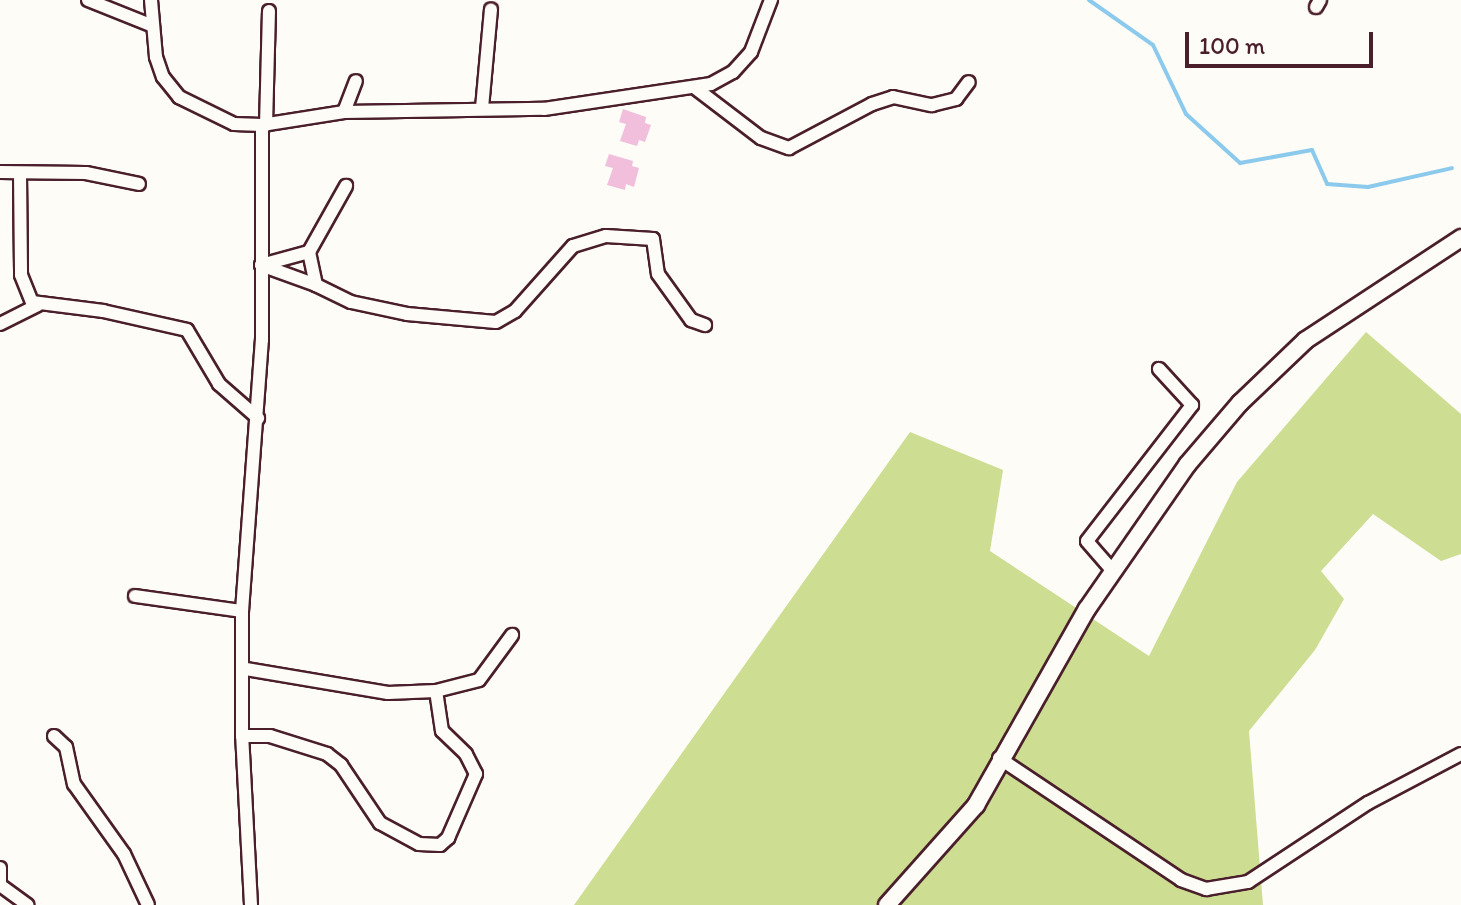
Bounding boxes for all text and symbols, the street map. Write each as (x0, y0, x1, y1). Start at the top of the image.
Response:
scale bar (1189, 16, 1377, 66)
text: 100 m (1199, 31, 1265, 60)

